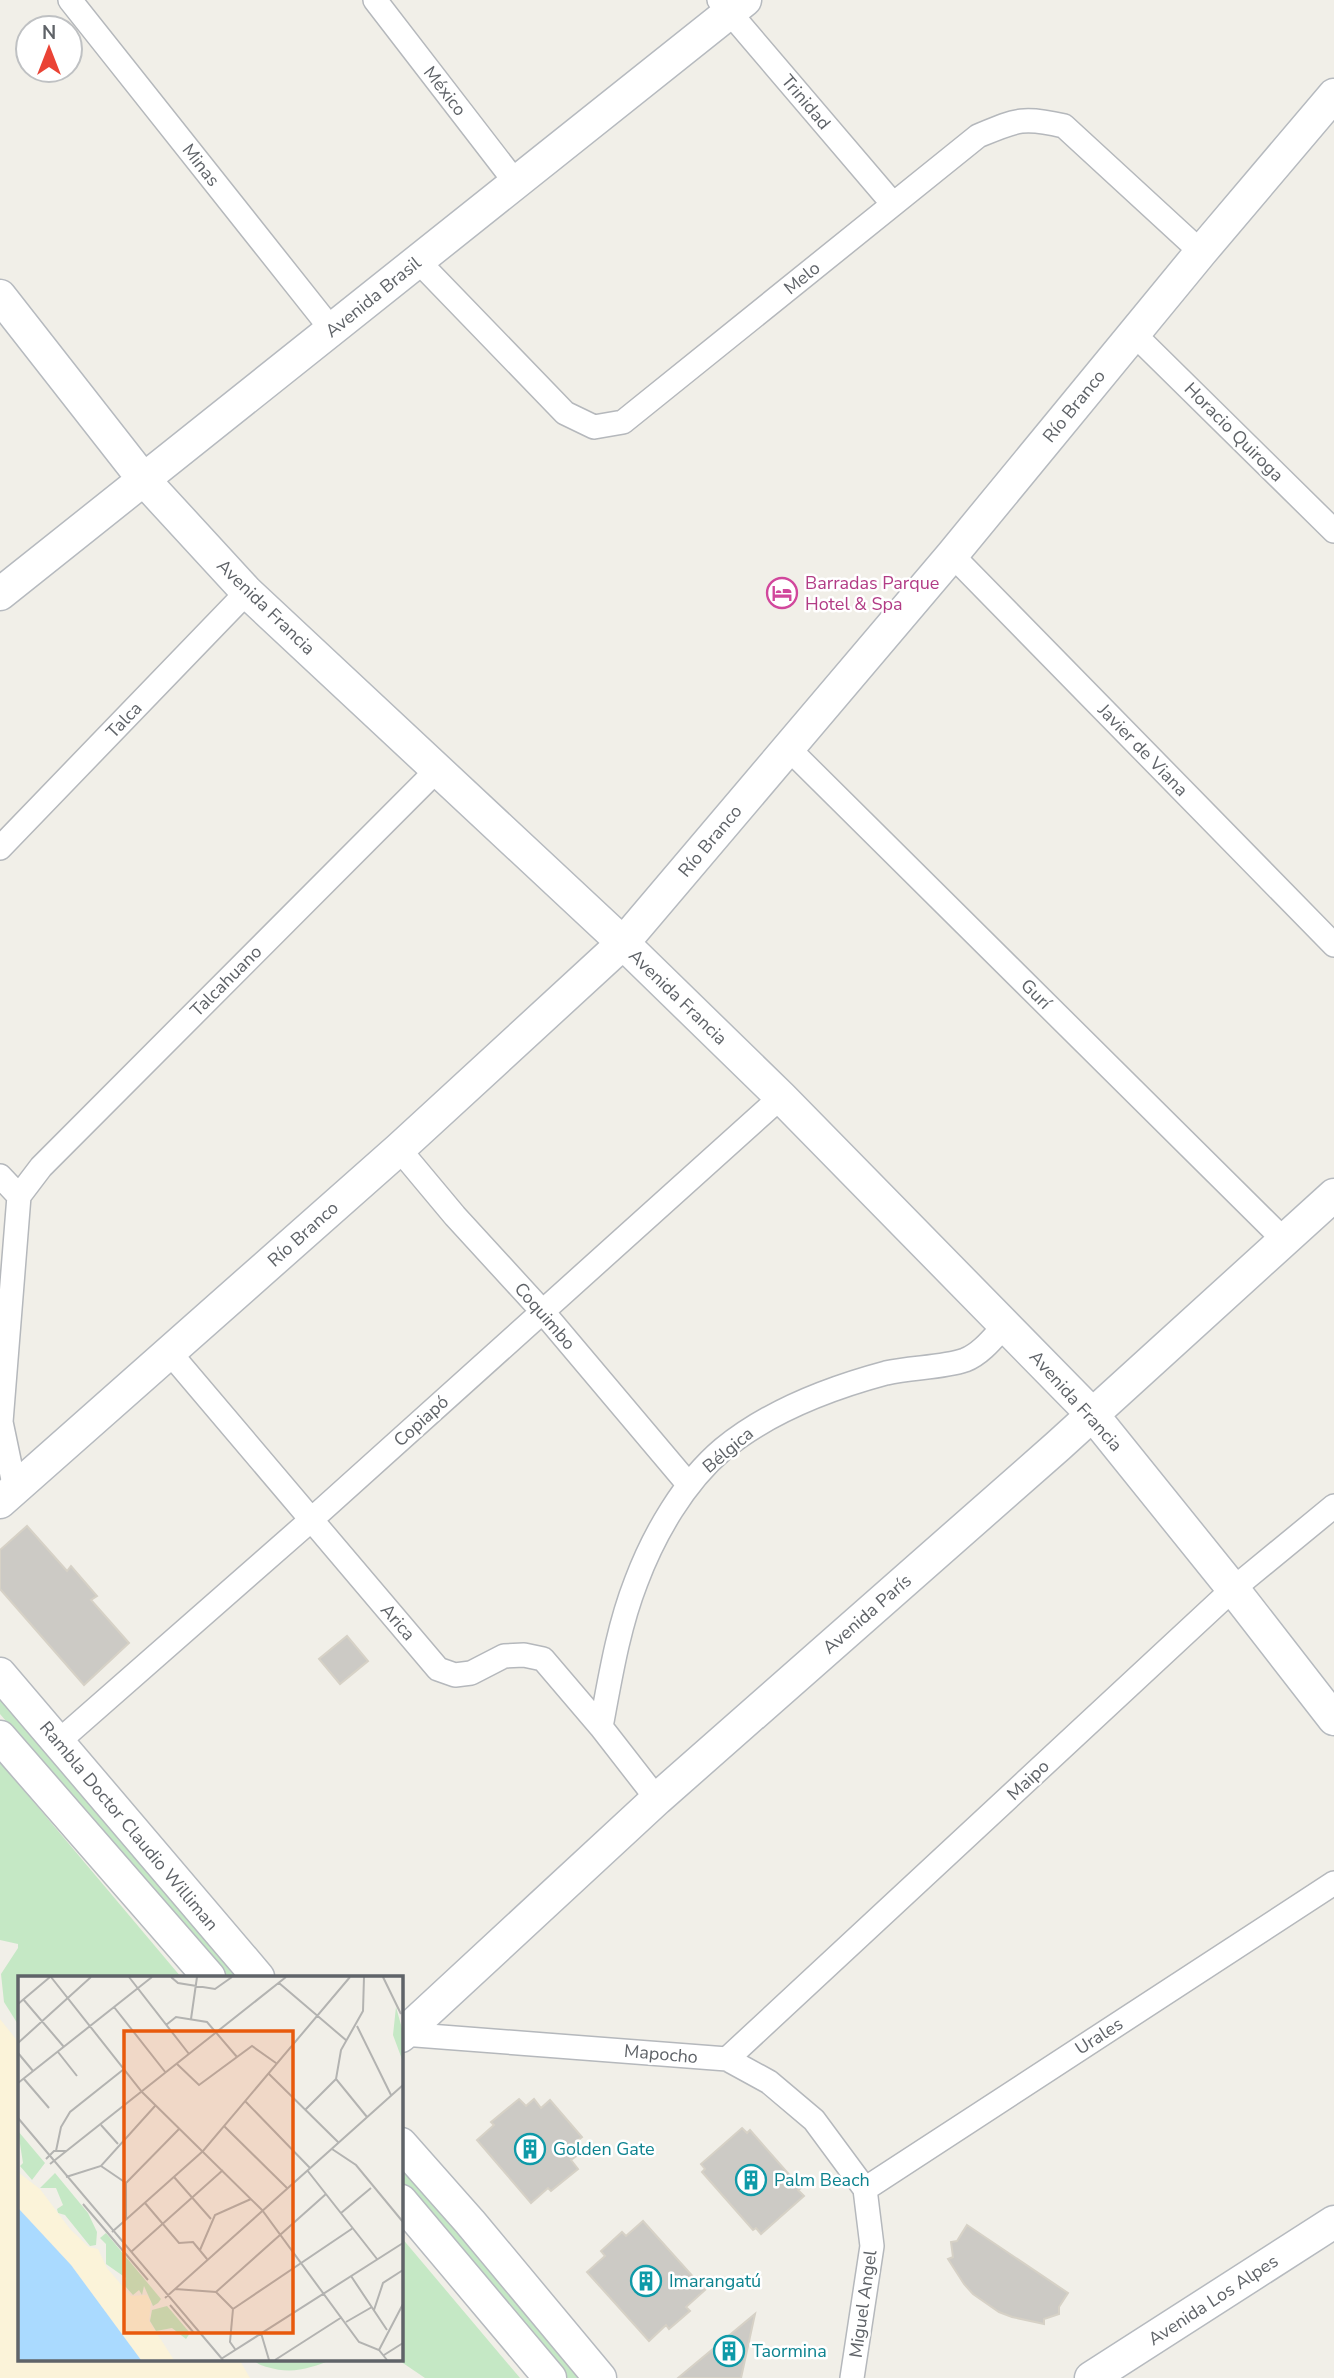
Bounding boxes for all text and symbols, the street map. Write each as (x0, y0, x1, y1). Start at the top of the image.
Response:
north arrow (14, 14, 84, 84)
text: N (42, 20, 56, 46)
street label: México (418, 61, 472, 121)
street label: Trinidad (776, 69, 836, 135)
street label: Minas (177, 139, 225, 191)
street label: Avenida Brasil (320, 251, 426, 343)
street label: Melo (779, 256, 825, 300)
street label: Río Branco (1037, 365, 1111, 447)
street label: Horacio Quiroga (1179, 377, 1289, 487)
street label: Avenida Francia (212, 554, 320, 660)
place label: Barradas Parque Hotel & Spa (805, 571, 939, 616)
hotel icon: Barradas Parque Hotel & Spa (765, 576, 799, 610)
street label: Talca (101, 697, 147, 743)
street label: Javier de Viana (1092, 698, 1193, 801)
street label: Río Branco (673, 800, 747, 882)
street label: Talcahuano (185, 940, 267, 1022)
street label: Avenida Francia (624, 944, 732, 1050)
street label: Gurí (1016, 974, 1057, 1015)
street label: Río Branco (263, 1196, 343, 1272)
street label: Coquimbo (509, 1277, 581, 1355)
street label: Avenida Francia (1024, 1345, 1128, 1457)
street label: Copiapó (388, 1390, 454, 1452)
street label: Bélgica (697, 1422, 759, 1478)
street label: Avenida París (818, 1569, 916, 1659)
street label: Arica (375, 1598, 421, 1646)
street label: Rambla Doctor Claudio Williman (34, 1716, 224, 1936)
street label: Maipo (1002, 1754, 1054, 1806)
inset map (18, 1976, 402, 2360)
street label: Urales (1070, 2012, 1128, 2060)
street label: Mapocho (623, 2039, 699, 2069)
building icon: Golden Gate (513, 2132, 547, 2166)
place label: Golden Gate (553, 2137, 655, 2161)
building icon: Palm Beach (734, 2163, 768, 2197)
place label: Palm Beach (774, 2168, 870, 2192)
street label: Miguel Angel (844, 2248, 883, 2359)
street label: Avenida Los Alpes (1143, 2249, 1283, 2351)
building icon: Imarangatú (629, 2264, 663, 2298)
place label: Imarangatú (669, 2269, 761, 2293)
building icon: Taormina (712, 2334, 746, 2368)
place label: Taormina (752, 2339, 827, 2363)

